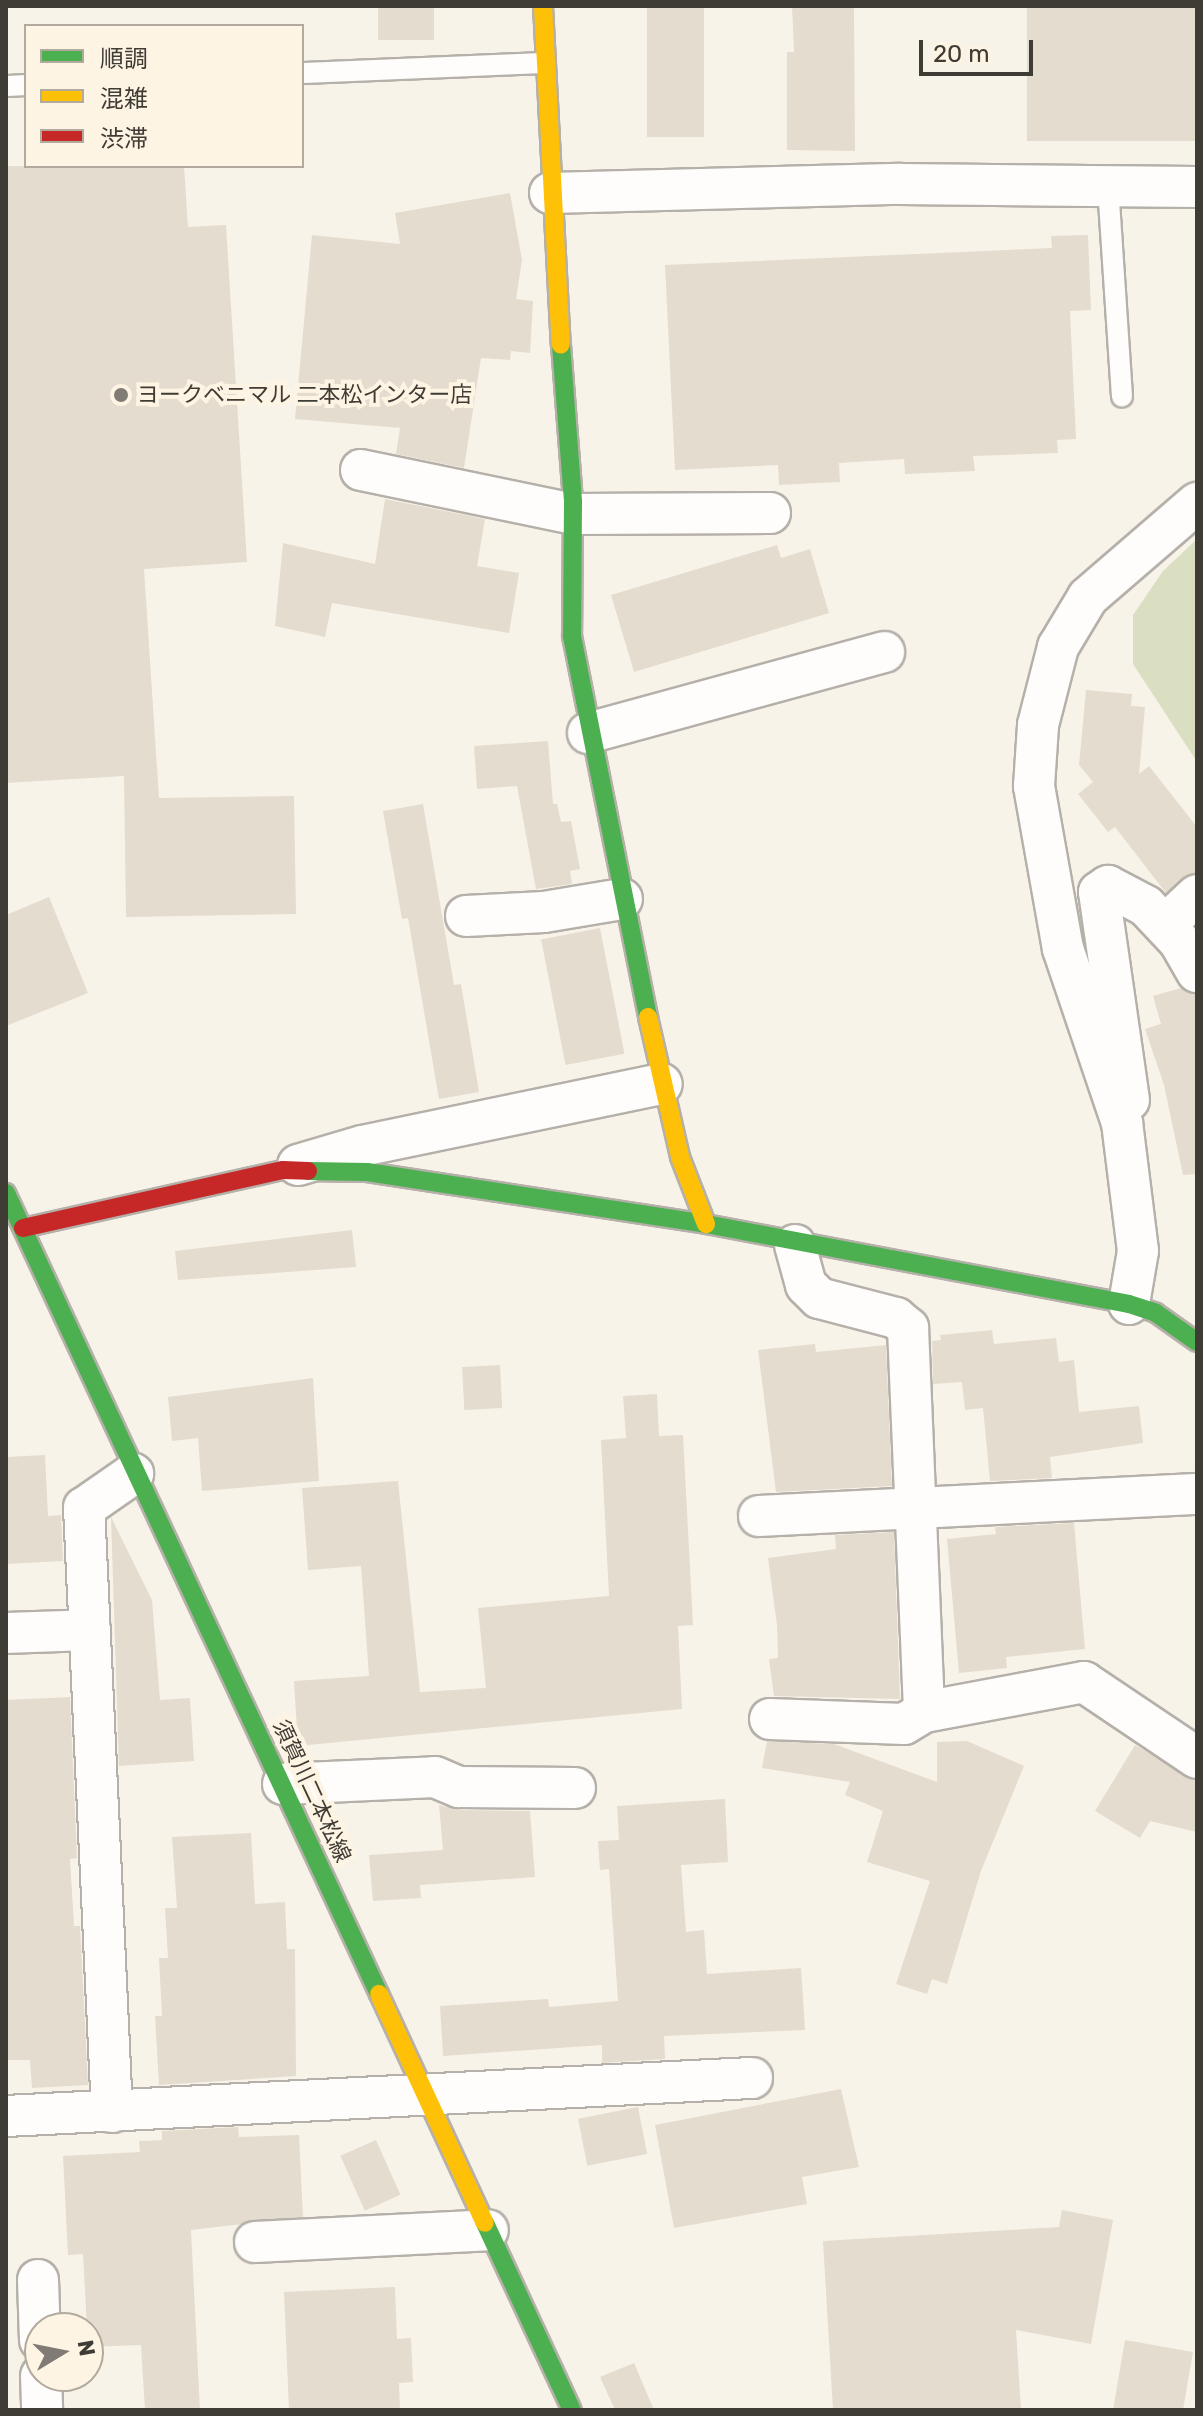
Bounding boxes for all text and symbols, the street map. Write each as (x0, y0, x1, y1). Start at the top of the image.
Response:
legend (24, 24, 304, 168)
scale bar (923, 24, 1037, 74)
text: 20 m (933, 40, 990, 68)
text: 順調 (100, 45, 148, 73)
text: 混雑 (100, 85, 148, 113)
text: 渋滞 (100, 125, 148, 153)
place label: ヨークベニマル 二本松インター店 (137, 382, 472, 408)
marker: ヨークベニマル 二本松インター店 (112, 386, 130, 404)
street label: 須賀川二本松線 (267, 1716, 357, 1866)
north arrow (24, 2312, 104, 2392)
text: N (71, 2338, 101, 2358)

